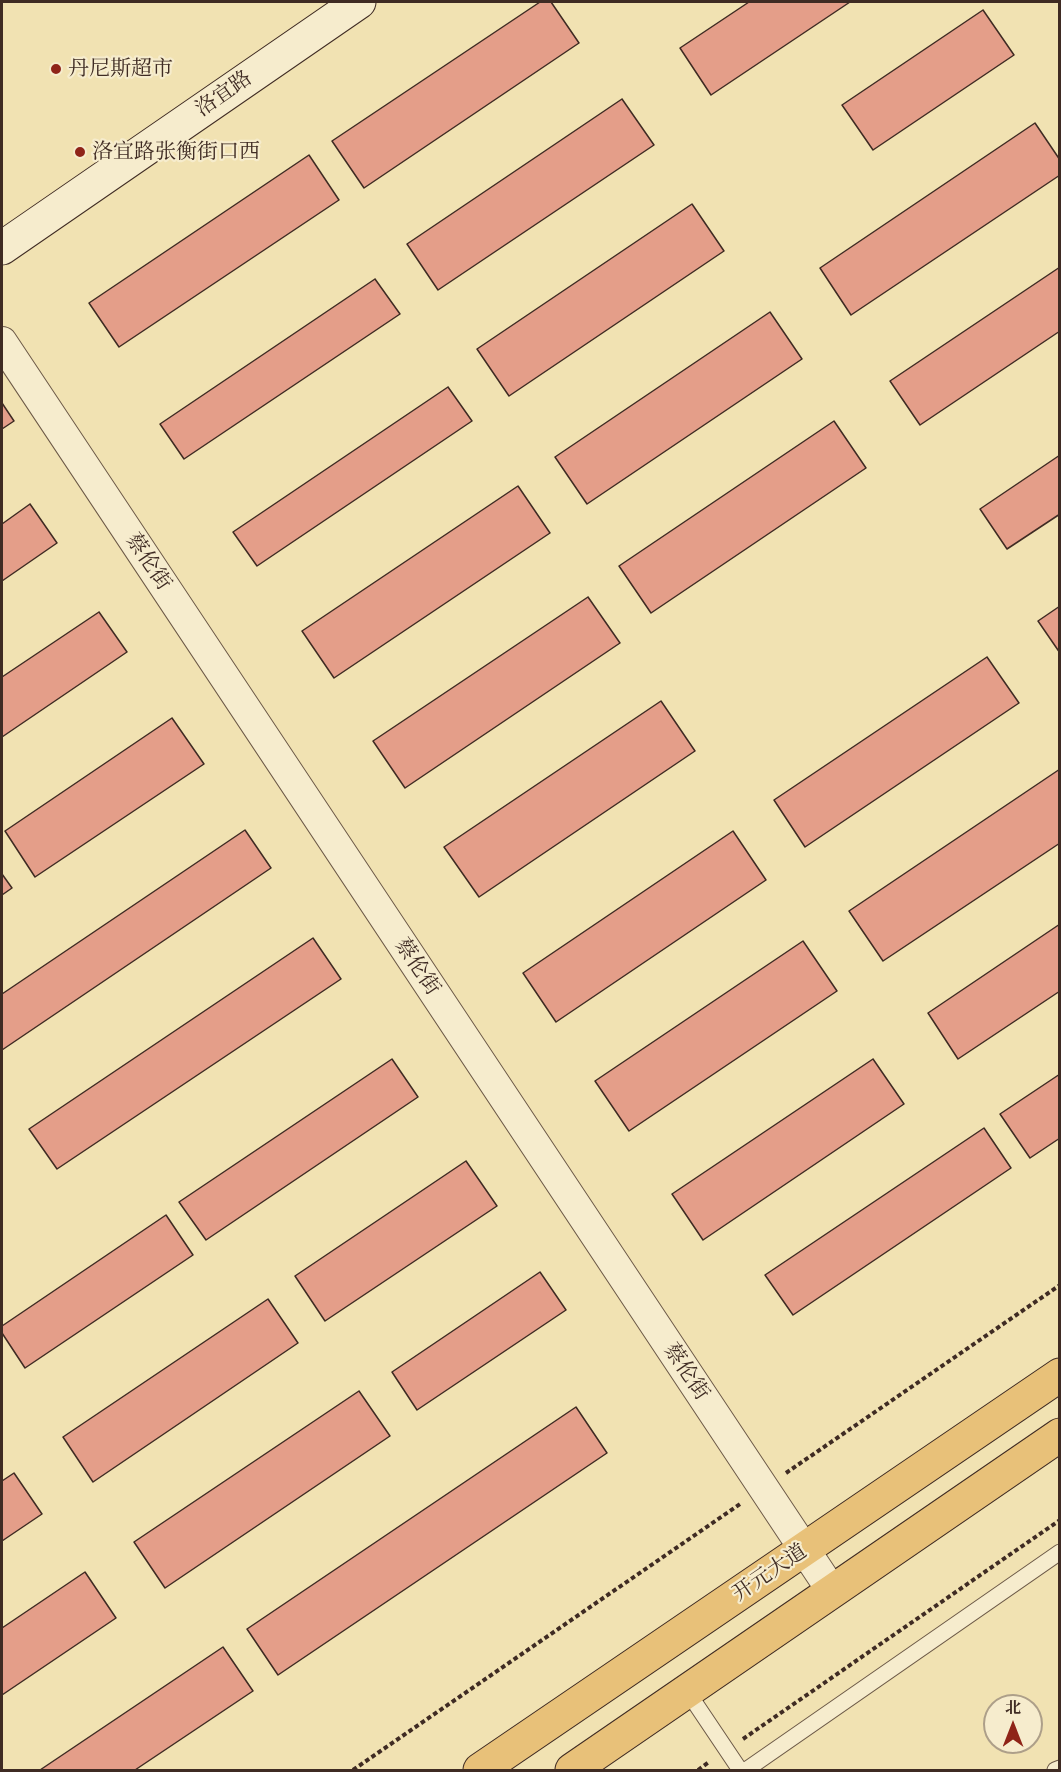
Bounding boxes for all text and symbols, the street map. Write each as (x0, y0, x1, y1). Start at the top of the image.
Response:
place label: 丹尼斯超市 (68, 56, 173, 82)
marker: 丹尼斯超市 (49, 62, 63, 76)
street label: 洛宜路 (191, 66, 257, 122)
place label: 洛宜路张衡街口西 (92, 139, 260, 165)
marker: 洛宜路张衡街口西 (73, 145, 87, 159)
street label: 蔡伦街 (120, 529, 176, 595)
street label: 蔡伦街 (389, 934, 445, 1000)
street label: 蔡伦街 (658, 1339, 714, 1405)
street label: 开元大道 (728, 1539, 812, 1607)
north arrow (983, 1694, 1043, 1754)
text: 北 (1005, 1697, 1021, 1718)

